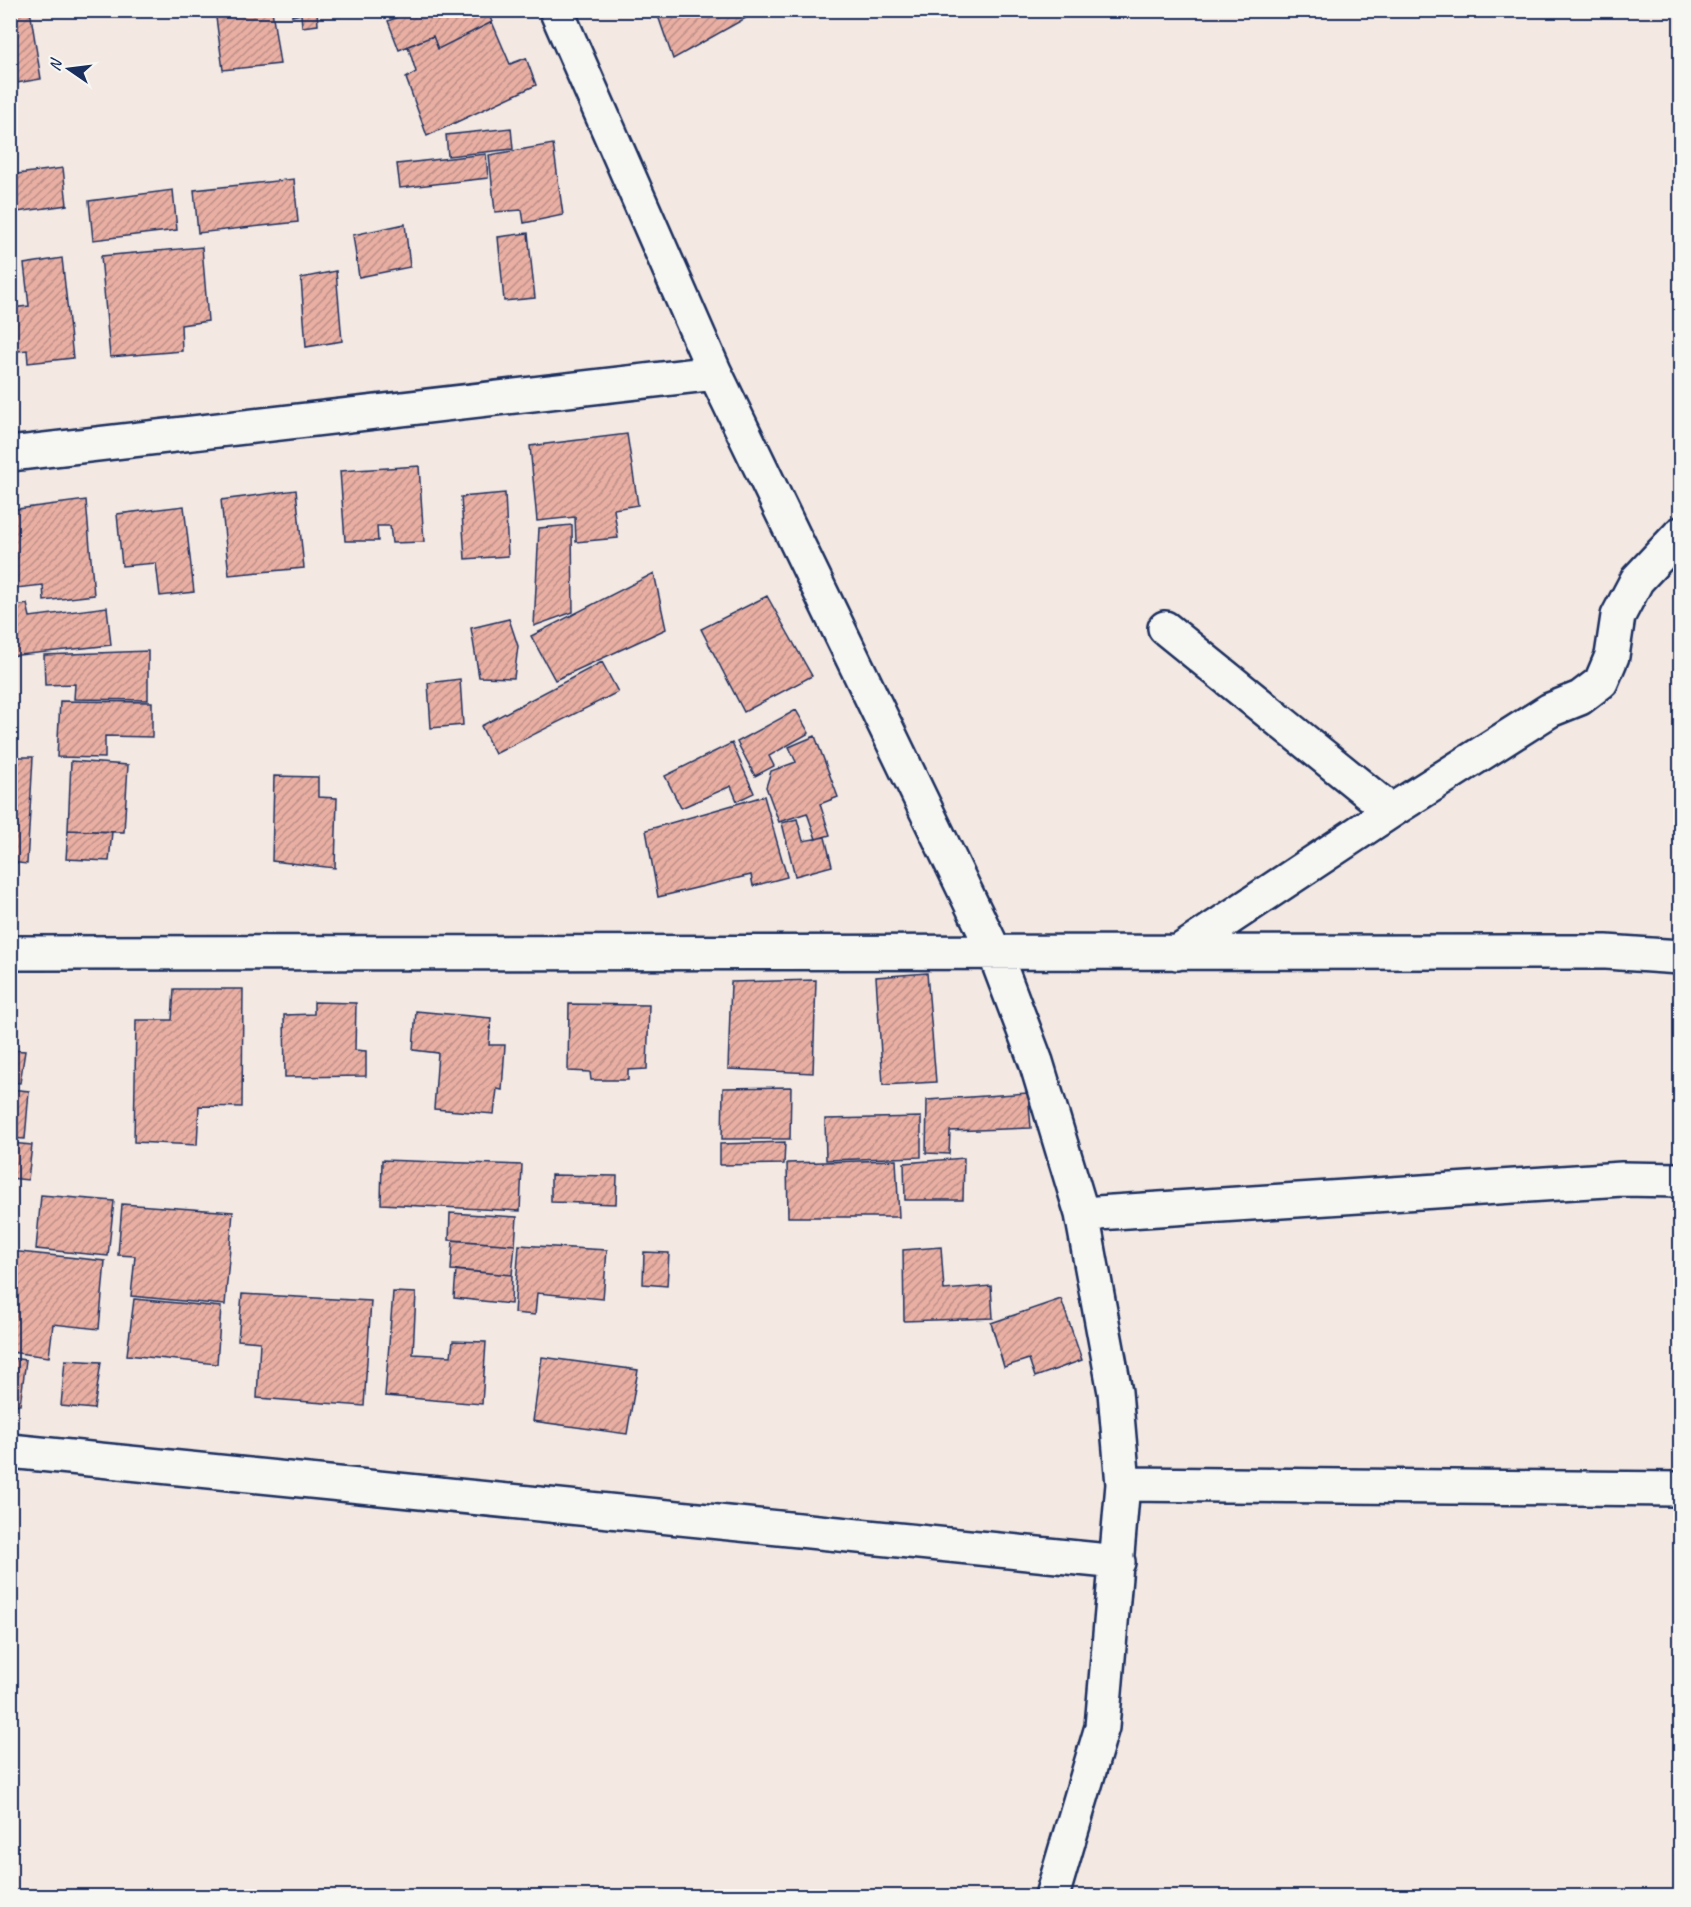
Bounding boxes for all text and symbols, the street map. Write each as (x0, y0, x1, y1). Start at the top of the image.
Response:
north arrow (39, 39, 99, 99)
text: N (45, 55, 67, 73)

